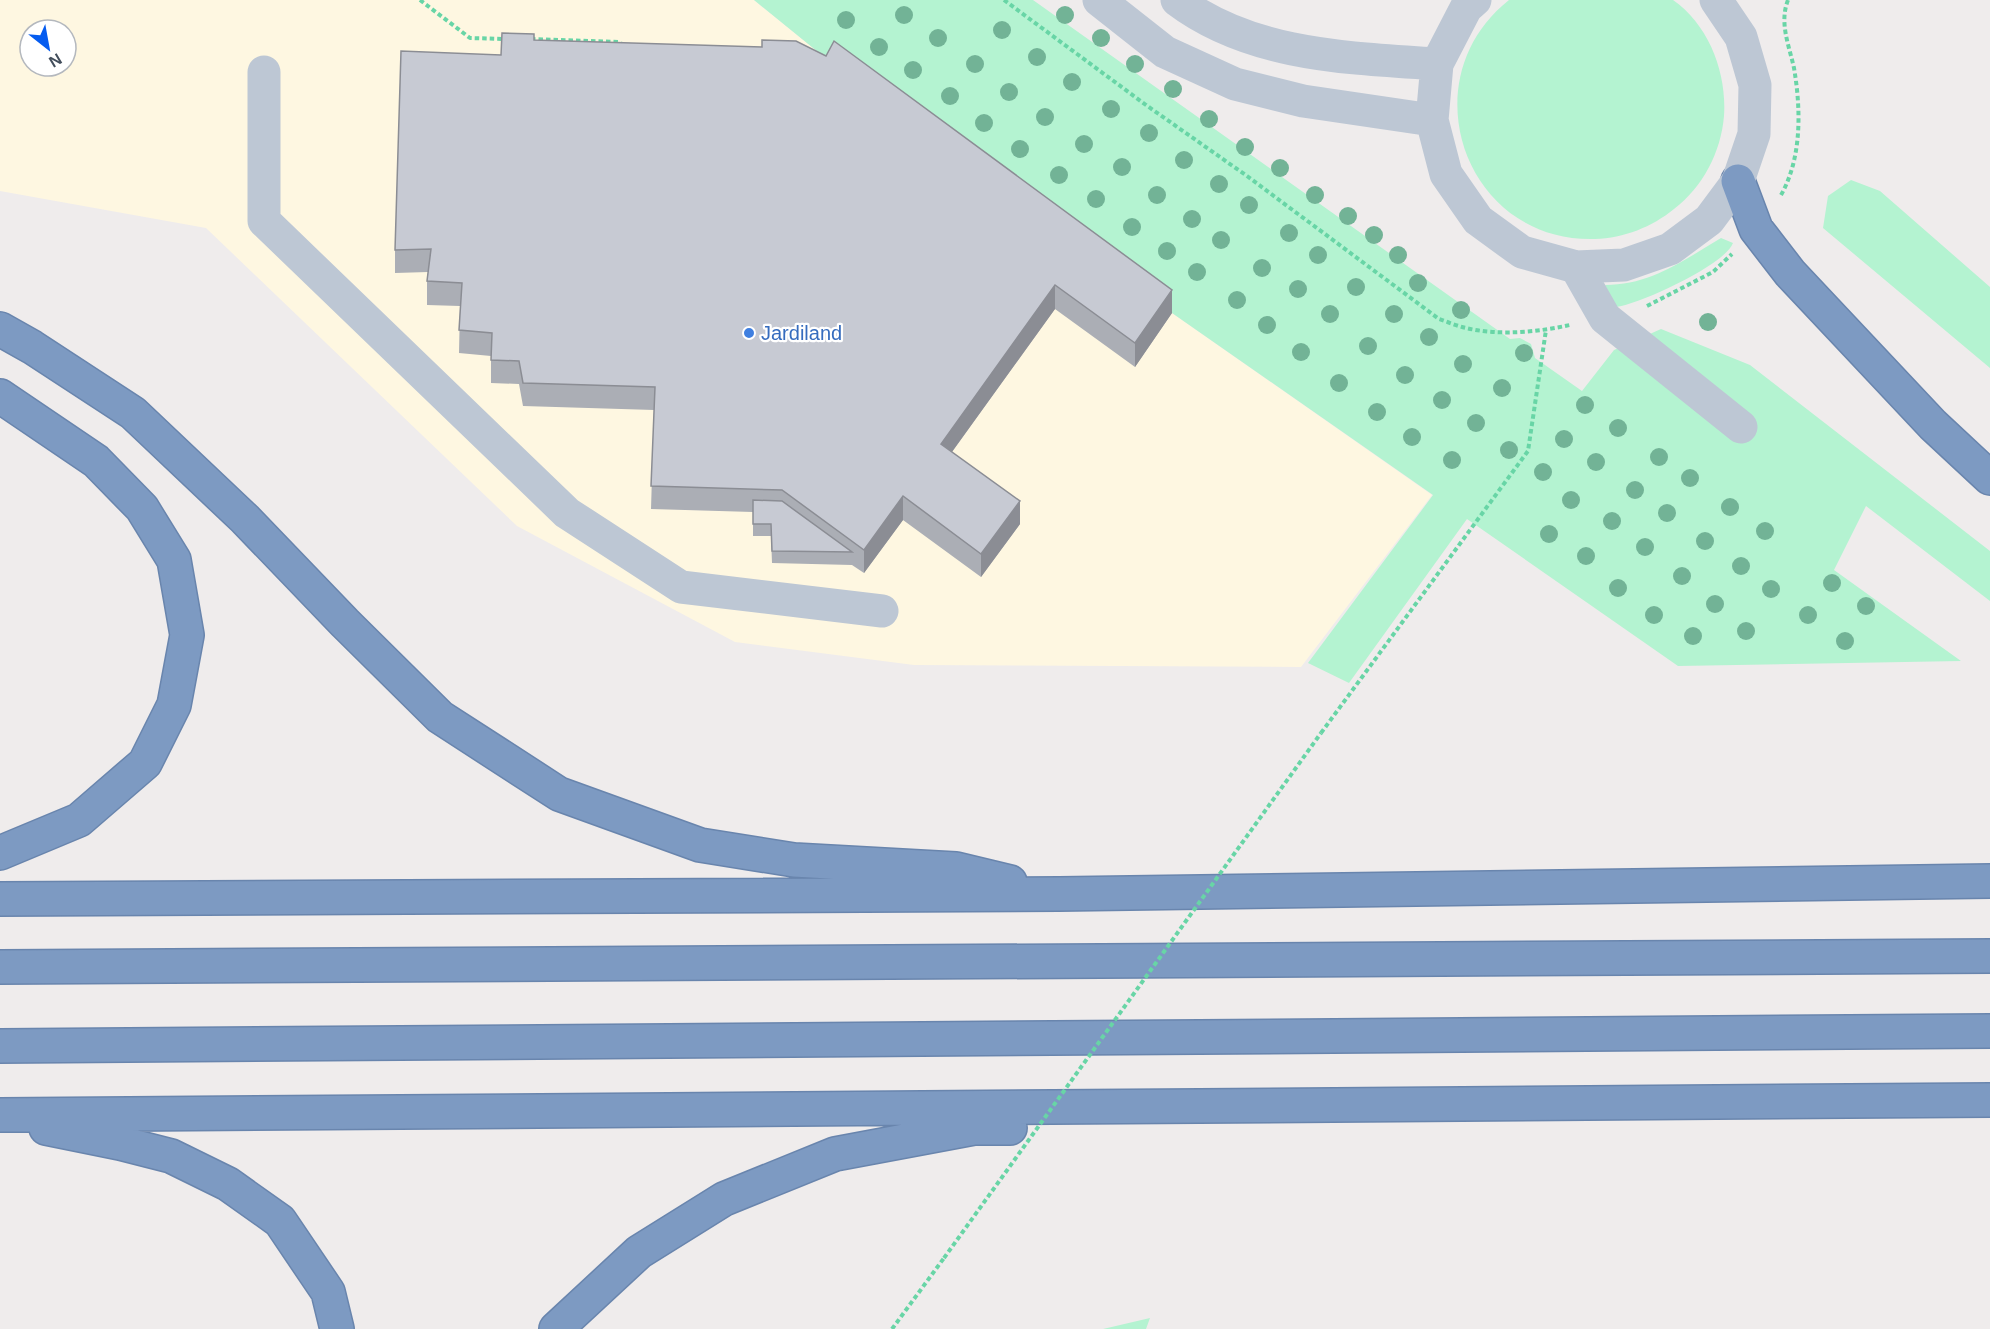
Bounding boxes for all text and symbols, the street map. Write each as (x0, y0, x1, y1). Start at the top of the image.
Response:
north arrow (18, 18, 78, 78)
text: N (46, 50, 65, 71)
place label: Jardiland (761, 322, 842, 344)
marker: Jardiland (742, 326, 756, 340)

